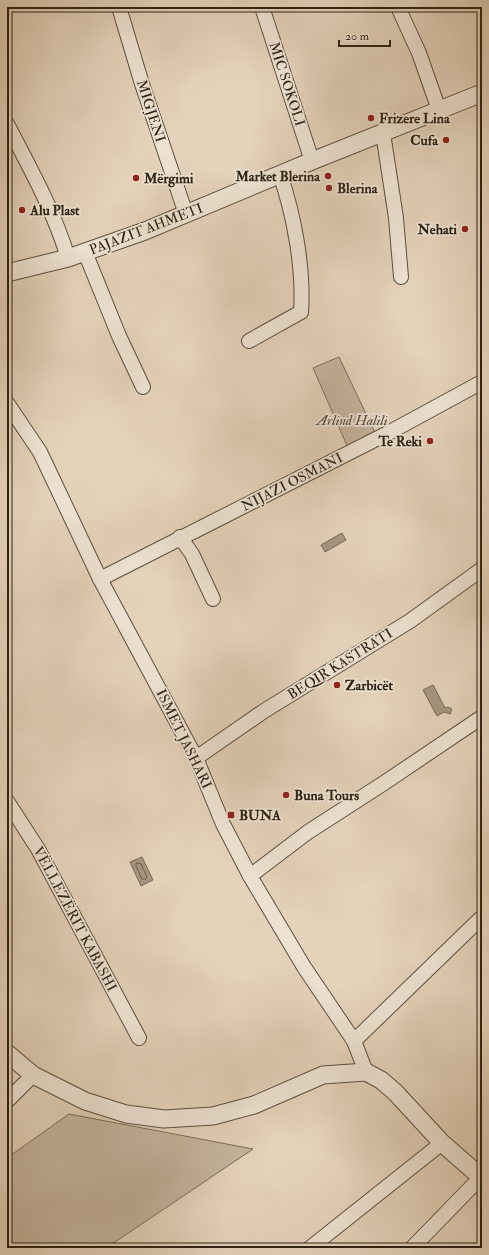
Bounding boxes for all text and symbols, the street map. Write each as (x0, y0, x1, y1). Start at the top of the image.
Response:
scale bar (339, 22, 390, 48)
text: 20 m (345, 29, 370, 44)
street label: MIC SOKOLI (265, 40, 309, 129)
street label: MIGJENI (133, 78, 169, 145)
place label: Frizere Lina (379, 110, 451, 127)
marker: Frizere Lina (366, 113, 376, 123)
place label: Cufa (410, 132, 439, 149)
marker: Cufa (441, 135, 451, 145)
place label: Market Blerina (234, 168, 321, 185)
place label: Mërgimi (143, 170, 194, 188)
marker: Market Blerina (323, 171, 333, 181)
marker: Mërgimi (131, 173, 141, 183)
place label: Blerina (337, 180, 379, 197)
marker: Blerina (324, 183, 334, 193)
street label: PAJAZIT AHMETI (87, 199, 206, 259)
place label: Alu Plast (29, 202, 80, 219)
marker: Alu Plast (17, 205, 27, 215)
place label: Nehati (417, 221, 457, 238)
marker: Nehati (460, 224, 470, 234)
park label: Arlind Halili (315, 412, 388, 429)
place label: Te Reki (377, 433, 422, 450)
marker: Te Reki (425, 436, 435, 446)
street label: NIJAZI OSMANI (238, 449, 346, 515)
street label: BEQIR KASTRATI (284, 625, 396, 703)
place label: Zarbicët (345, 677, 393, 694)
marker: Zarbicët (332, 680, 342, 690)
street label: ISMET JASHARI (153, 686, 216, 792)
place label: Buna Tours (294, 787, 359, 804)
marker: Buna Tours (281, 790, 291, 800)
place label: BUNA (239, 807, 281, 824)
marker: BUNA (226, 810, 236, 820)
street label: VËLLEZËRIT KABASHI (30, 844, 121, 995)

